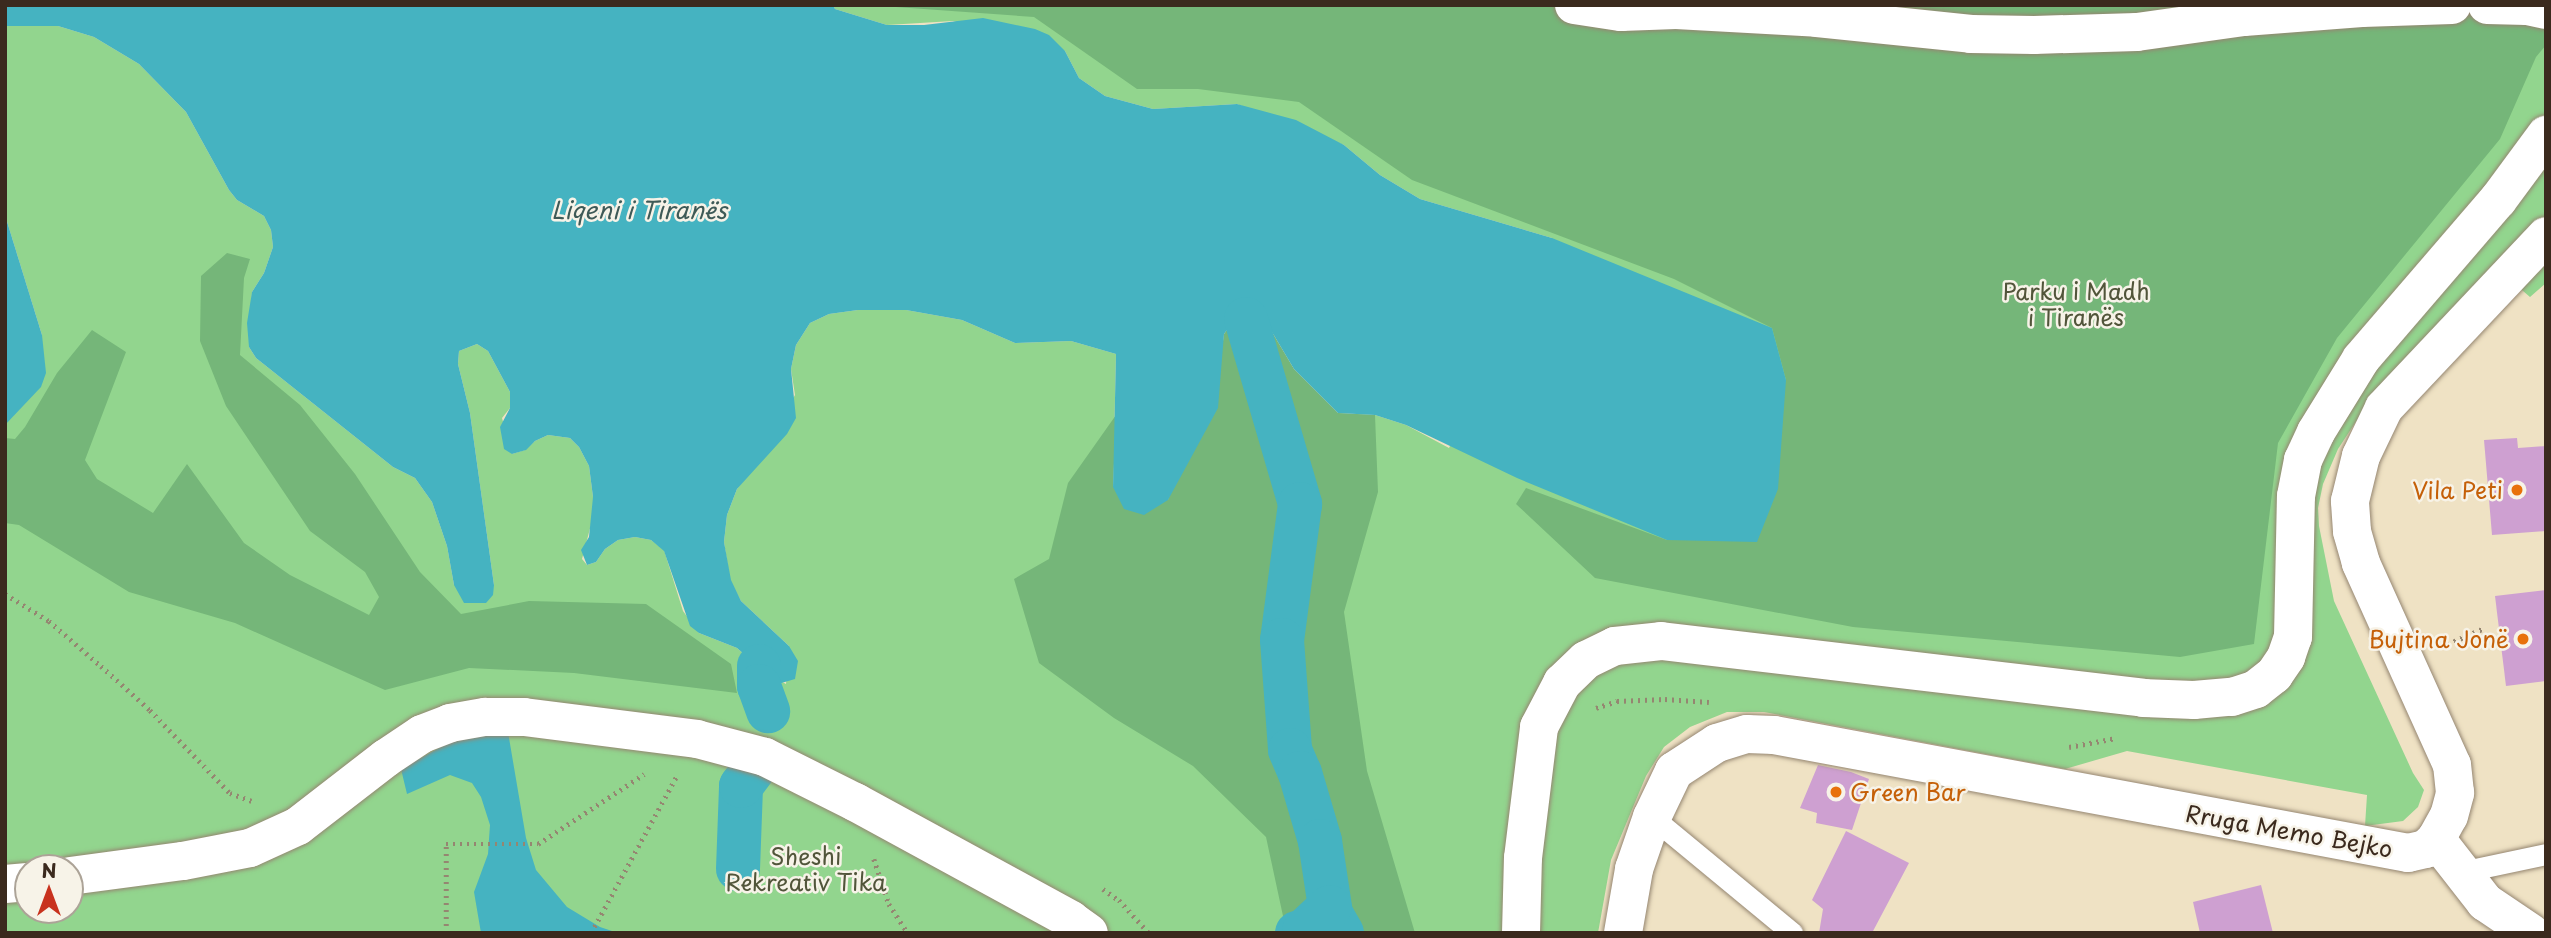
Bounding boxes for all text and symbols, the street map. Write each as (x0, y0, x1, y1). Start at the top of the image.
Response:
water label: Liqeni i Tiranës (551, 196, 727, 224)
park label: Parku i Madh i Tiranës (2002, 277, 2150, 331)
place label: Vila Peti (2412, 476, 2503, 504)
marker: Vila Peti (2509, 482, 2525, 498)
place label: Bujtina Jonë (2369, 625, 2509, 653)
marker: Bujtina Jonë (2515, 631, 2531, 647)
place label: Green Bar (1850, 778, 1968, 806)
marker: Green Bar (1828, 784, 1844, 800)
street label: Rruga Memo Bejko (2183, 799, 2395, 863)
park label: Sheshi Rekreativ Tika (725, 842, 887, 896)
north arrow (14, 854, 84, 924)
text: N (41, 856, 57, 884)

